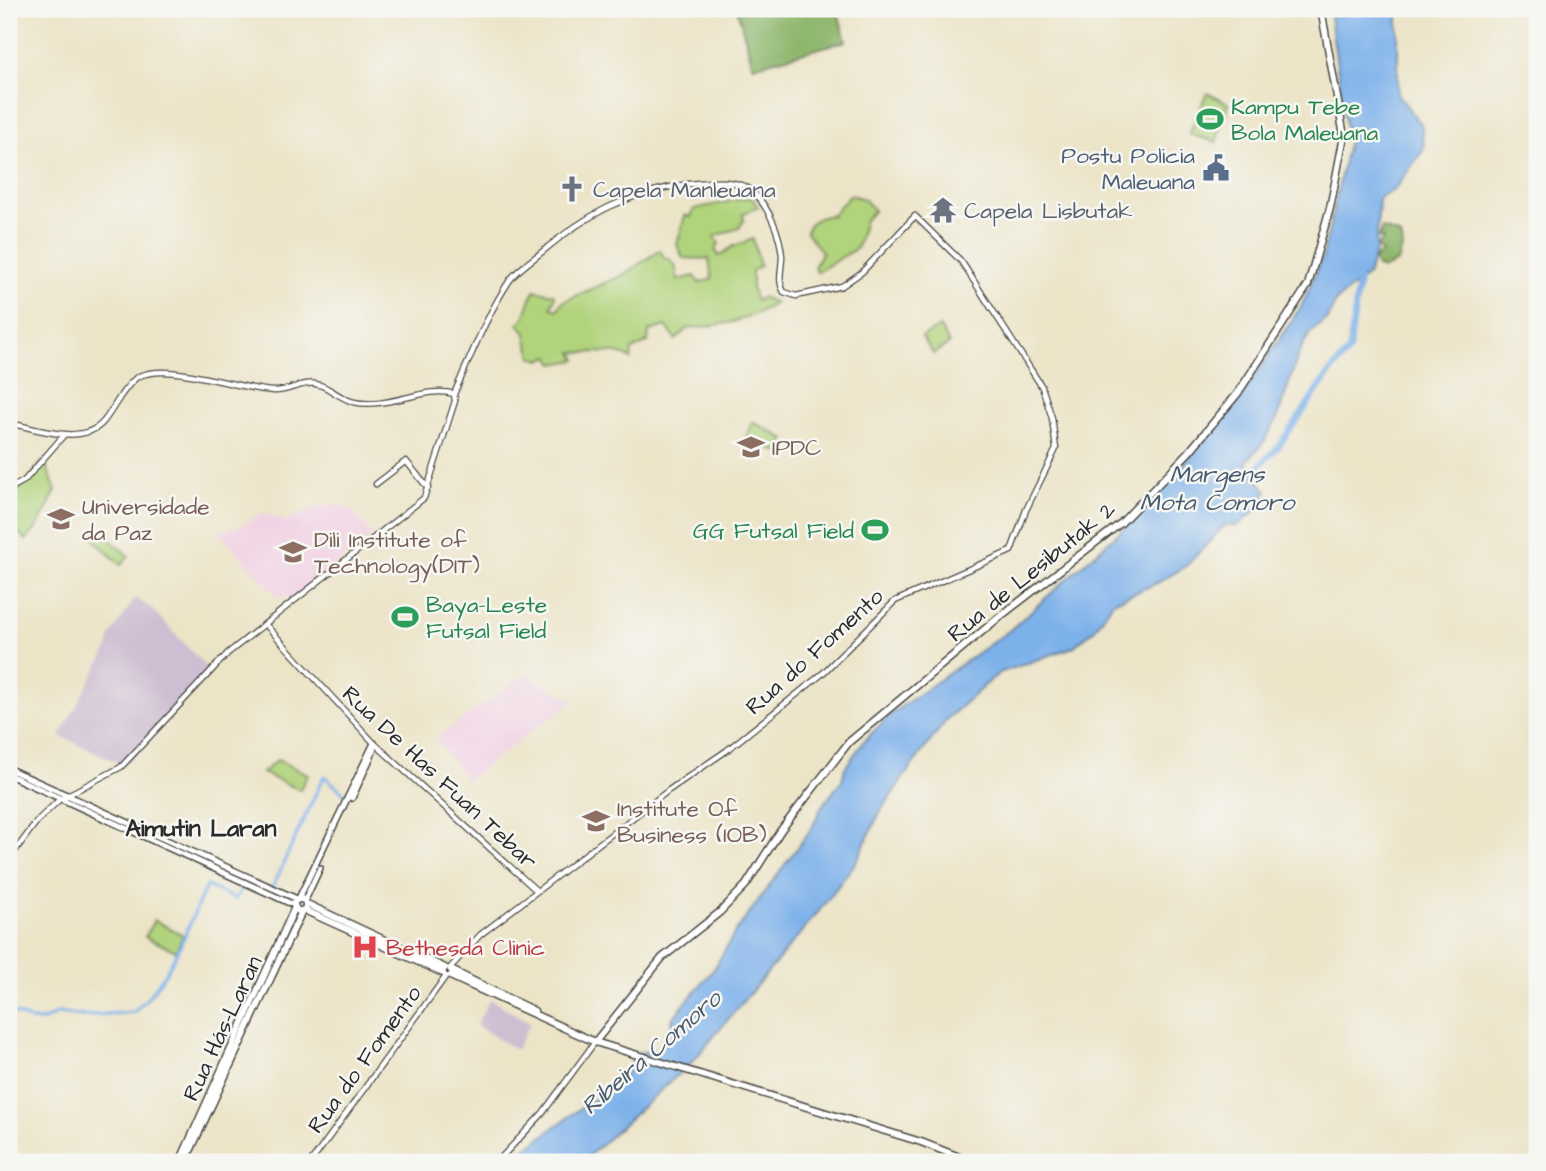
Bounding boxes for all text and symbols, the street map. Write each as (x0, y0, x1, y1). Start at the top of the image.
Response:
place label: Kampu Tebe Bola Maleuana (1231, 91, 1378, 149)
sports icon: Kampu Tebe Bola Maleuana (1195, 104, 1225, 134)
place label: Postu Policia Maleuana (1061, 140, 1195, 198)
public building icon: Postu Policia Maleuana (1201, 153, 1231, 183)
church icon: Capela Manleuana (557, 174, 587, 204)
place label: Capela Manleuana (593, 174, 776, 206)
temple icon: Capela Lisbutak (928, 195, 958, 225)
place label: Capela Lisbutak (964, 195, 1132, 227)
school or university icon: IPDC (736, 432, 766, 462)
place label: IPDC (772, 432, 821, 464)
water label: Margens Mota Comoro (1140, 458, 1296, 520)
place label: Universidade da Paz (82, 491, 210, 549)
street label: Rua de Lesibutak 2 (941, 494, 1122, 650)
school or university icon: Universidade da Paz (46, 504, 76, 534)
place label: GG Futsal Field (693, 515, 854, 547)
sports icon: GG Futsal Field (860, 515, 890, 545)
place label: Dili Institute of Technology(DIT) (314, 524, 480, 583)
school or university icon: Dili Institute of Technology(DIT) (278, 537, 308, 567)
street label: Rua do Fomento (739, 581, 891, 722)
place label: Baya-Leste Futsal Field (426, 589, 547, 647)
sports icon: Baya-Leste Futsal Field (390, 602, 420, 632)
street label: Rua De Has Fuan Tebar (335, 679, 544, 877)
place label: Institute Of Business (IOB) (617, 793, 766, 851)
school or university icon: Institute Of Business (IOB) (581, 806, 611, 836)
district label: Aimutin Laran (125, 812, 277, 846)
hospital icon: Bethesda Clinic (350, 932, 380, 962)
place label: Bethesda Clinic (386, 932, 545, 964)
street label: Rua Hás-Laran (175, 951, 271, 1106)
street label: Rua do Fomento (300, 979, 429, 1140)
water label: Ribeira Comoro (574, 981, 730, 1123)

